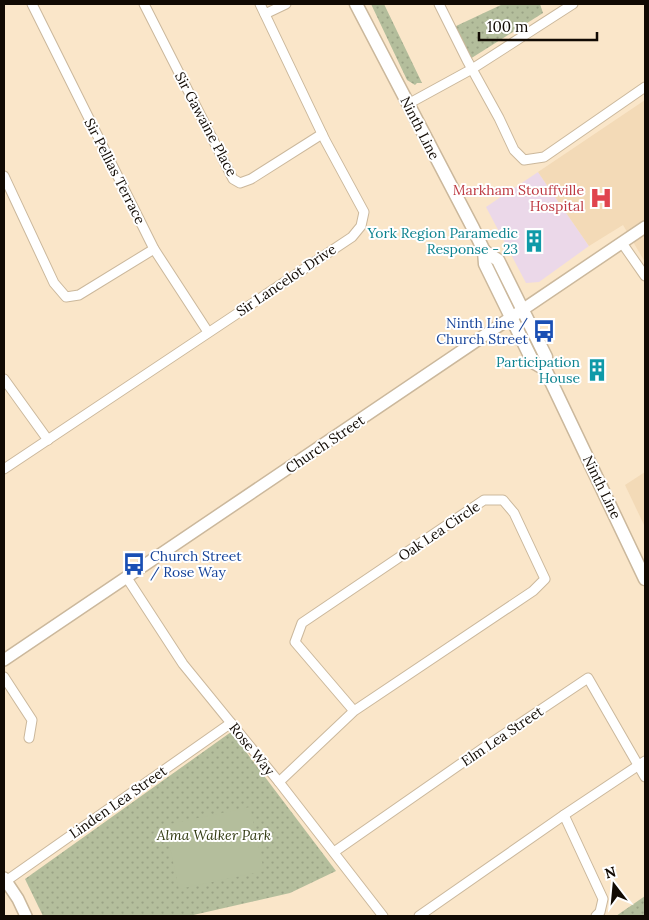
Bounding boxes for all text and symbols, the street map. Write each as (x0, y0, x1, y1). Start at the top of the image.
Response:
scale bar (479, 10, 596, 42)
text: 100 m (487, 17, 528, 36)
street label: Sir Gawaine Place (171, 69, 241, 180)
street label: Ninth Line (396, 93, 444, 163)
street label: Sir Pellias Terrace (81, 115, 150, 227)
place label: Markham Stouffville Hospital (453, 181, 584, 215)
hospital icon: Markham Stouffville Hospital (588, 185, 614, 211)
place label: York Region Paramedic Response - 23 (366, 224, 518, 258)
building icon: York Region Paramedic Response - 23 (521, 228, 547, 254)
street label: Sir Lancelot Drive (233, 240, 340, 320)
place label: Ninth Line / Church Street (436, 314, 529, 348)
bus stop icon: Ninth Line / Church Street (531, 318, 557, 344)
place label: Participation House (496, 353, 580, 387)
building icon: Participation House (584, 357, 610, 383)
street label: Church Street (282, 411, 369, 477)
street label: Ninth Line (579, 452, 625, 522)
street label: Oak Lea Circle (395, 497, 484, 565)
place label: Church Street / Rose Way (150, 547, 242, 581)
bus stop icon: Church Street / Rose Way (121, 551, 147, 577)
street label: Elm Lea Street (458, 702, 547, 770)
street label: Rose Way (225, 719, 279, 779)
street label: Linden Lea Street (66, 761, 171, 842)
park label: Alma Walker Park (156, 826, 271, 844)
north arrow (589, 860, 639, 910)
text: N (603, 862, 618, 883)

